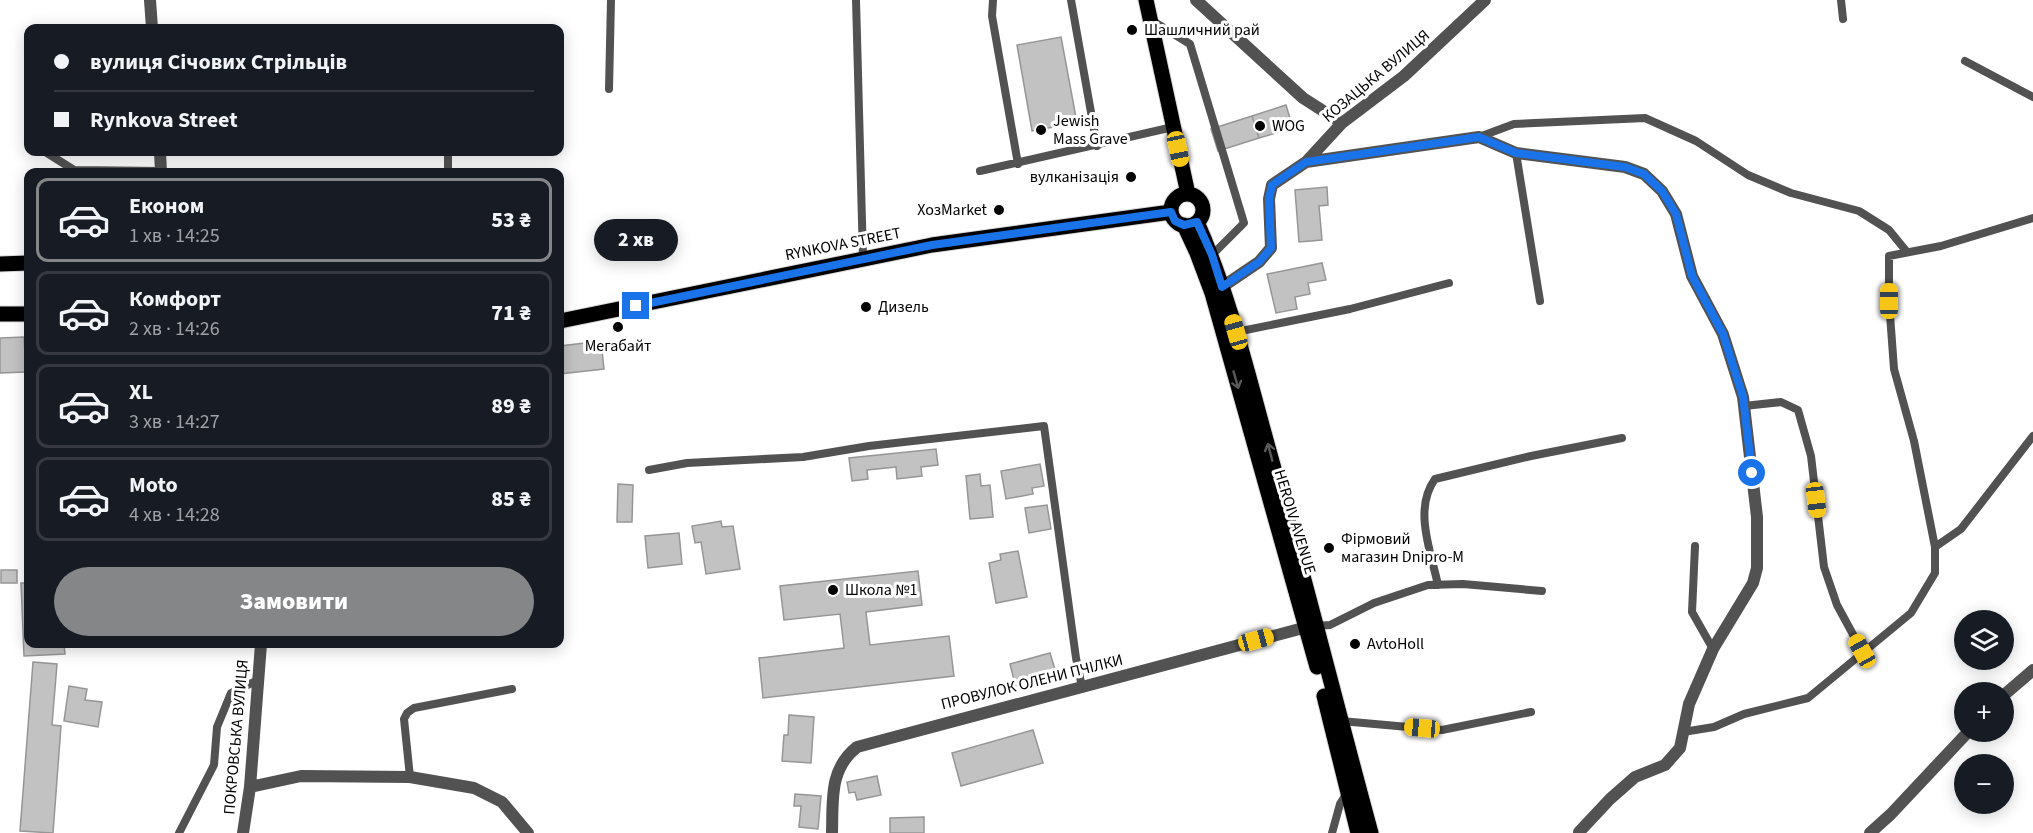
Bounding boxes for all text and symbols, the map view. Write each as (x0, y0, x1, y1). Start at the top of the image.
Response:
place label: Шашличний рай (1144, 19, 1260, 41)
marker: Шашличний рай (1125, 23, 1139, 37)
street label: КОЗАЦЬКА ВУЛИЦЯ (1318, 24, 1434, 128)
text: вулиця Січових Стрільців (90, 46, 347, 78)
text: Rynkova Street (90, 104, 238, 136)
place label: Jewish Mass Grave (1053, 110, 1128, 150)
place label: WOG (1272, 115, 1305, 137)
marker: WOG (1253, 119, 1267, 133)
marker: Jewish Mass Grave (1034, 123, 1048, 137)
car (1165, 130, 1191, 168)
place label: вулканізація (1030, 166, 1119, 188)
marker: вулканізація (1124, 170, 1138, 184)
text: Економ (129, 190, 204, 222)
icon: car (57, 193, 111, 247)
place label: ХозMarket (917, 199, 988, 221)
marker: ХозMarket (992, 203, 1006, 217)
text: 53 ₴ (491, 204, 531, 236)
callout: 2 хв (594, 219, 678, 261)
text: 1 хв · 14:25 (129, 222, 220, 250)
street label: RYNKOVA STREET (783, 222, 903, 266)
text: 2 хв (618, 226, 654, 254)
text: Комфорт (129, 283, 221, 315)
car (1880, 283, 1898, 319)
icon: car (57, 286, 111, 340)
route end (622, 292, 649, 319)
place label: Дизель (878, 296, 929, 318)
text: 71 ₴ (491, 297, 531, 329)
marker: Дизель (859, 300, 873, 314)
car (1222, 312, 1250, 352)
text: 2 хв · 14:26 (129, 315, 220, 343)
marker: Мегабайт (611, 320, 625, 334)
place label: Мегабайт (585, 335, 651, 357)
one-way arrow (1231, 370, 1242, 389)
text: XL (129, 376, 153, 408)
icon: car (57, 379, 111, 433)
text: 89 ₴ (491, 390, 531, 422)
text: 3 хв · 14:27 (129, 408, 220, 436)
one-way arrow (1263, 443, 1275, 462)
route start (1738, 459, 1765, 486)
street label: HEROIV AVENUE (1269, 467, 1321, 577)
text: Moto (129, 469, 178, 501)
icon: car (57, 472, 111, 526)
car (1805, 481, 1827, 519)
text: 85 ₴ (491, 483, 531, 515)
text: 4 хв · 14:28 (129, 501, 220, 529)
place label: Фірмовий магазин Dnipro-M (1341, 528, 1464, 568)
marker: Фірмовий магазин Dnipro-M (1322, 541, 1336, 555)
button: Замовити (54, 567, 534, 636)
place label: Школа №1 (845, 579, 917, 601)
marker: Школа №1 (826, 583, 840, 597)
map controls (1954, 610, 2014, 814)
button: layers (1954, 610, 2014, 670)
car (1236, 627, 1276, 653)
car (1845, 631, 1879, 671)
place label: AvtoHoll (1367, 633, 1424, 655)
marker: AvtoHoll (1348, 637, 1362, 651)
street label: ПРОВУЛОК ОЛЕНИ ПЧІЛКИ (939, 649, 1125, 715)
street label: ПОКРОВСЬКА ВУЛИЦЯ (218, 658, 254, 816)
button: + (1954, 682, 2014, 742)
car (1403, 717, 1441, 739)
button: − (1954, 754, 2014, 814)

